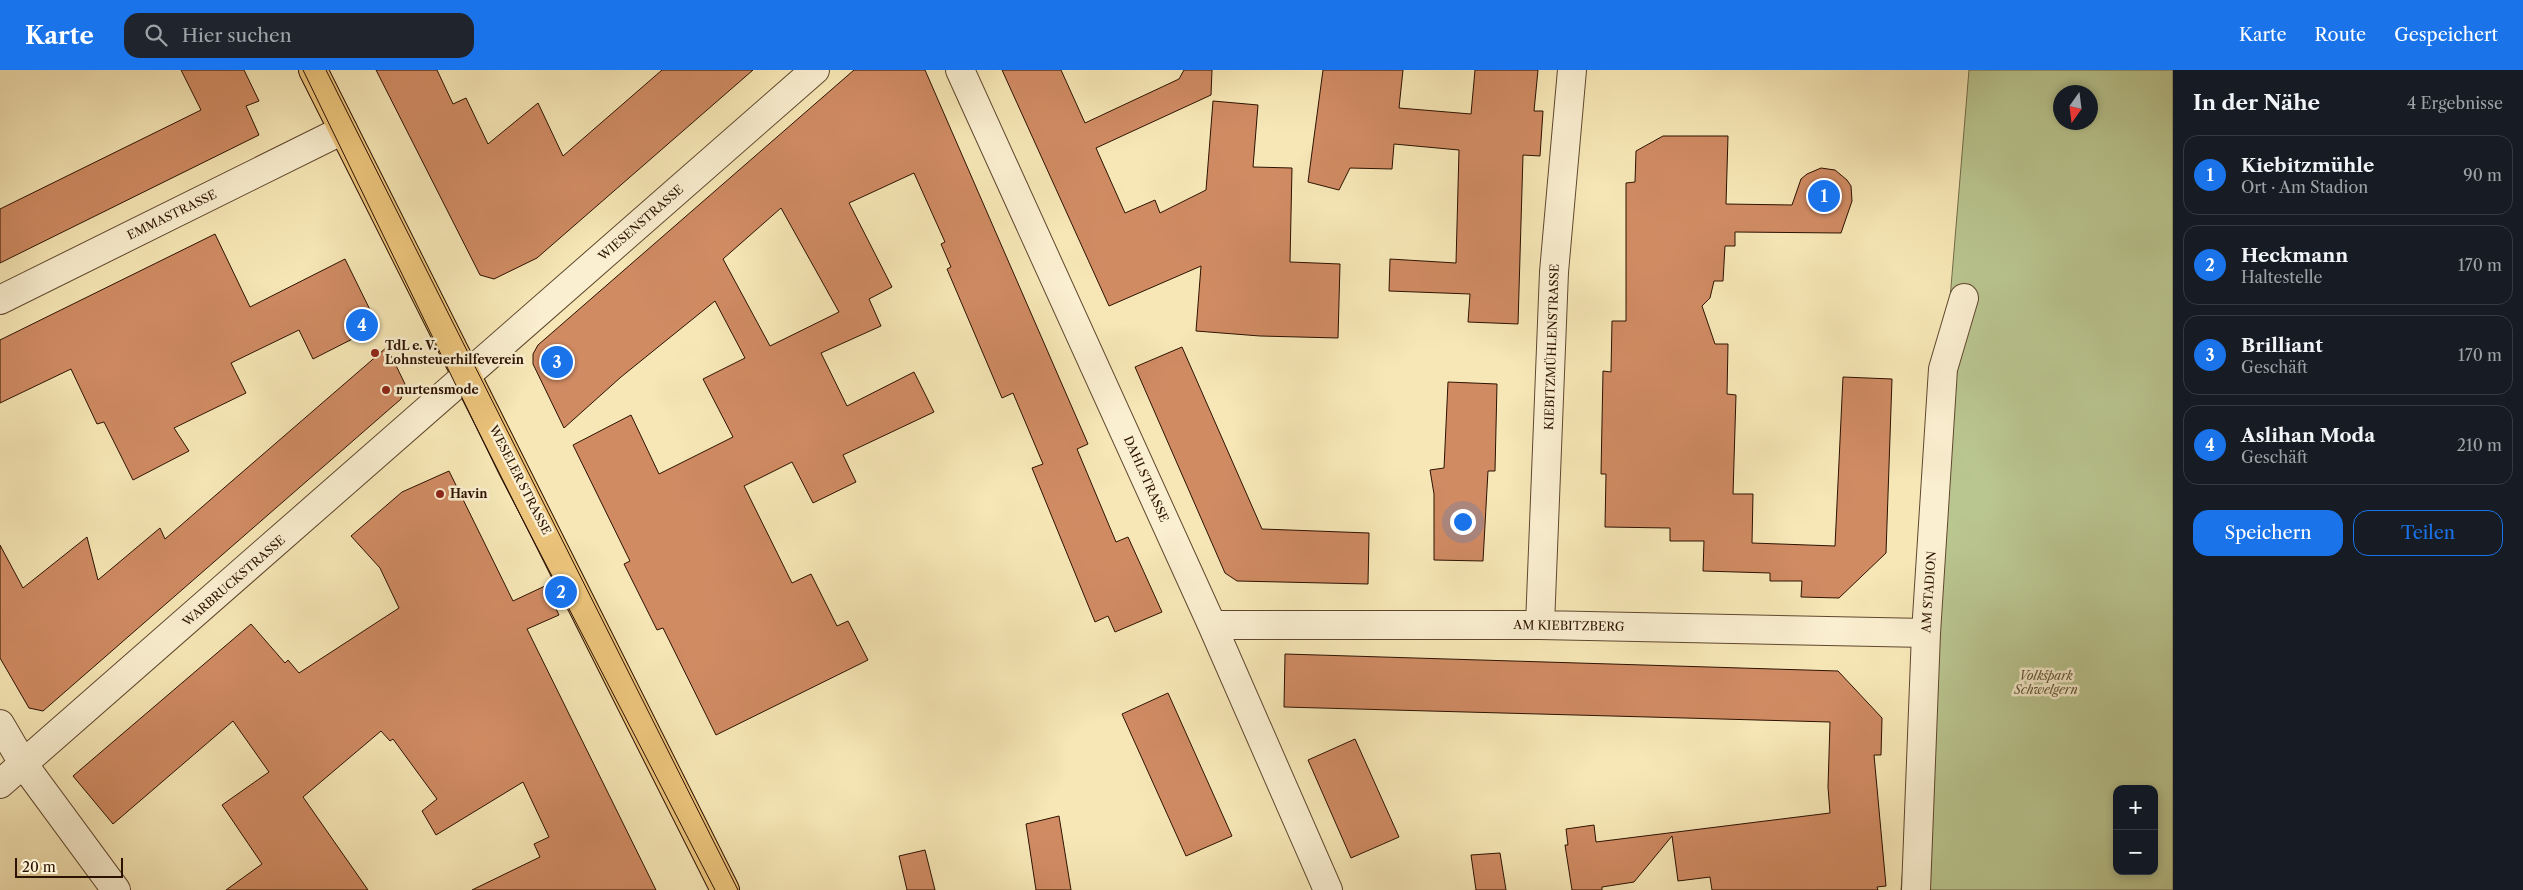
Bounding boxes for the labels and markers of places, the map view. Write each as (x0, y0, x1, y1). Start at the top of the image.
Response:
pin: 1 (1808, 177, 1840, 215)
pin: 4 (346, 306, 378, 344)
place label: TdL e. V. Lohnsteuerhilfeverein (385, 338, 525, 367)
pin: 3 (541, 343, 573, 381)
marker: TdL e. V. Lohnsteuerhilfeverein (369, 347, 381, 359)
place label: nurtensmode (396, 382, 479, 397)
marker: nurtensmode (380, 384, 392, 396)
place label: Havin (450, 486, 488, 501)
marker: Havin (434, 488, 446, 500)
pin: 2 (545, 573, 577, 611)

